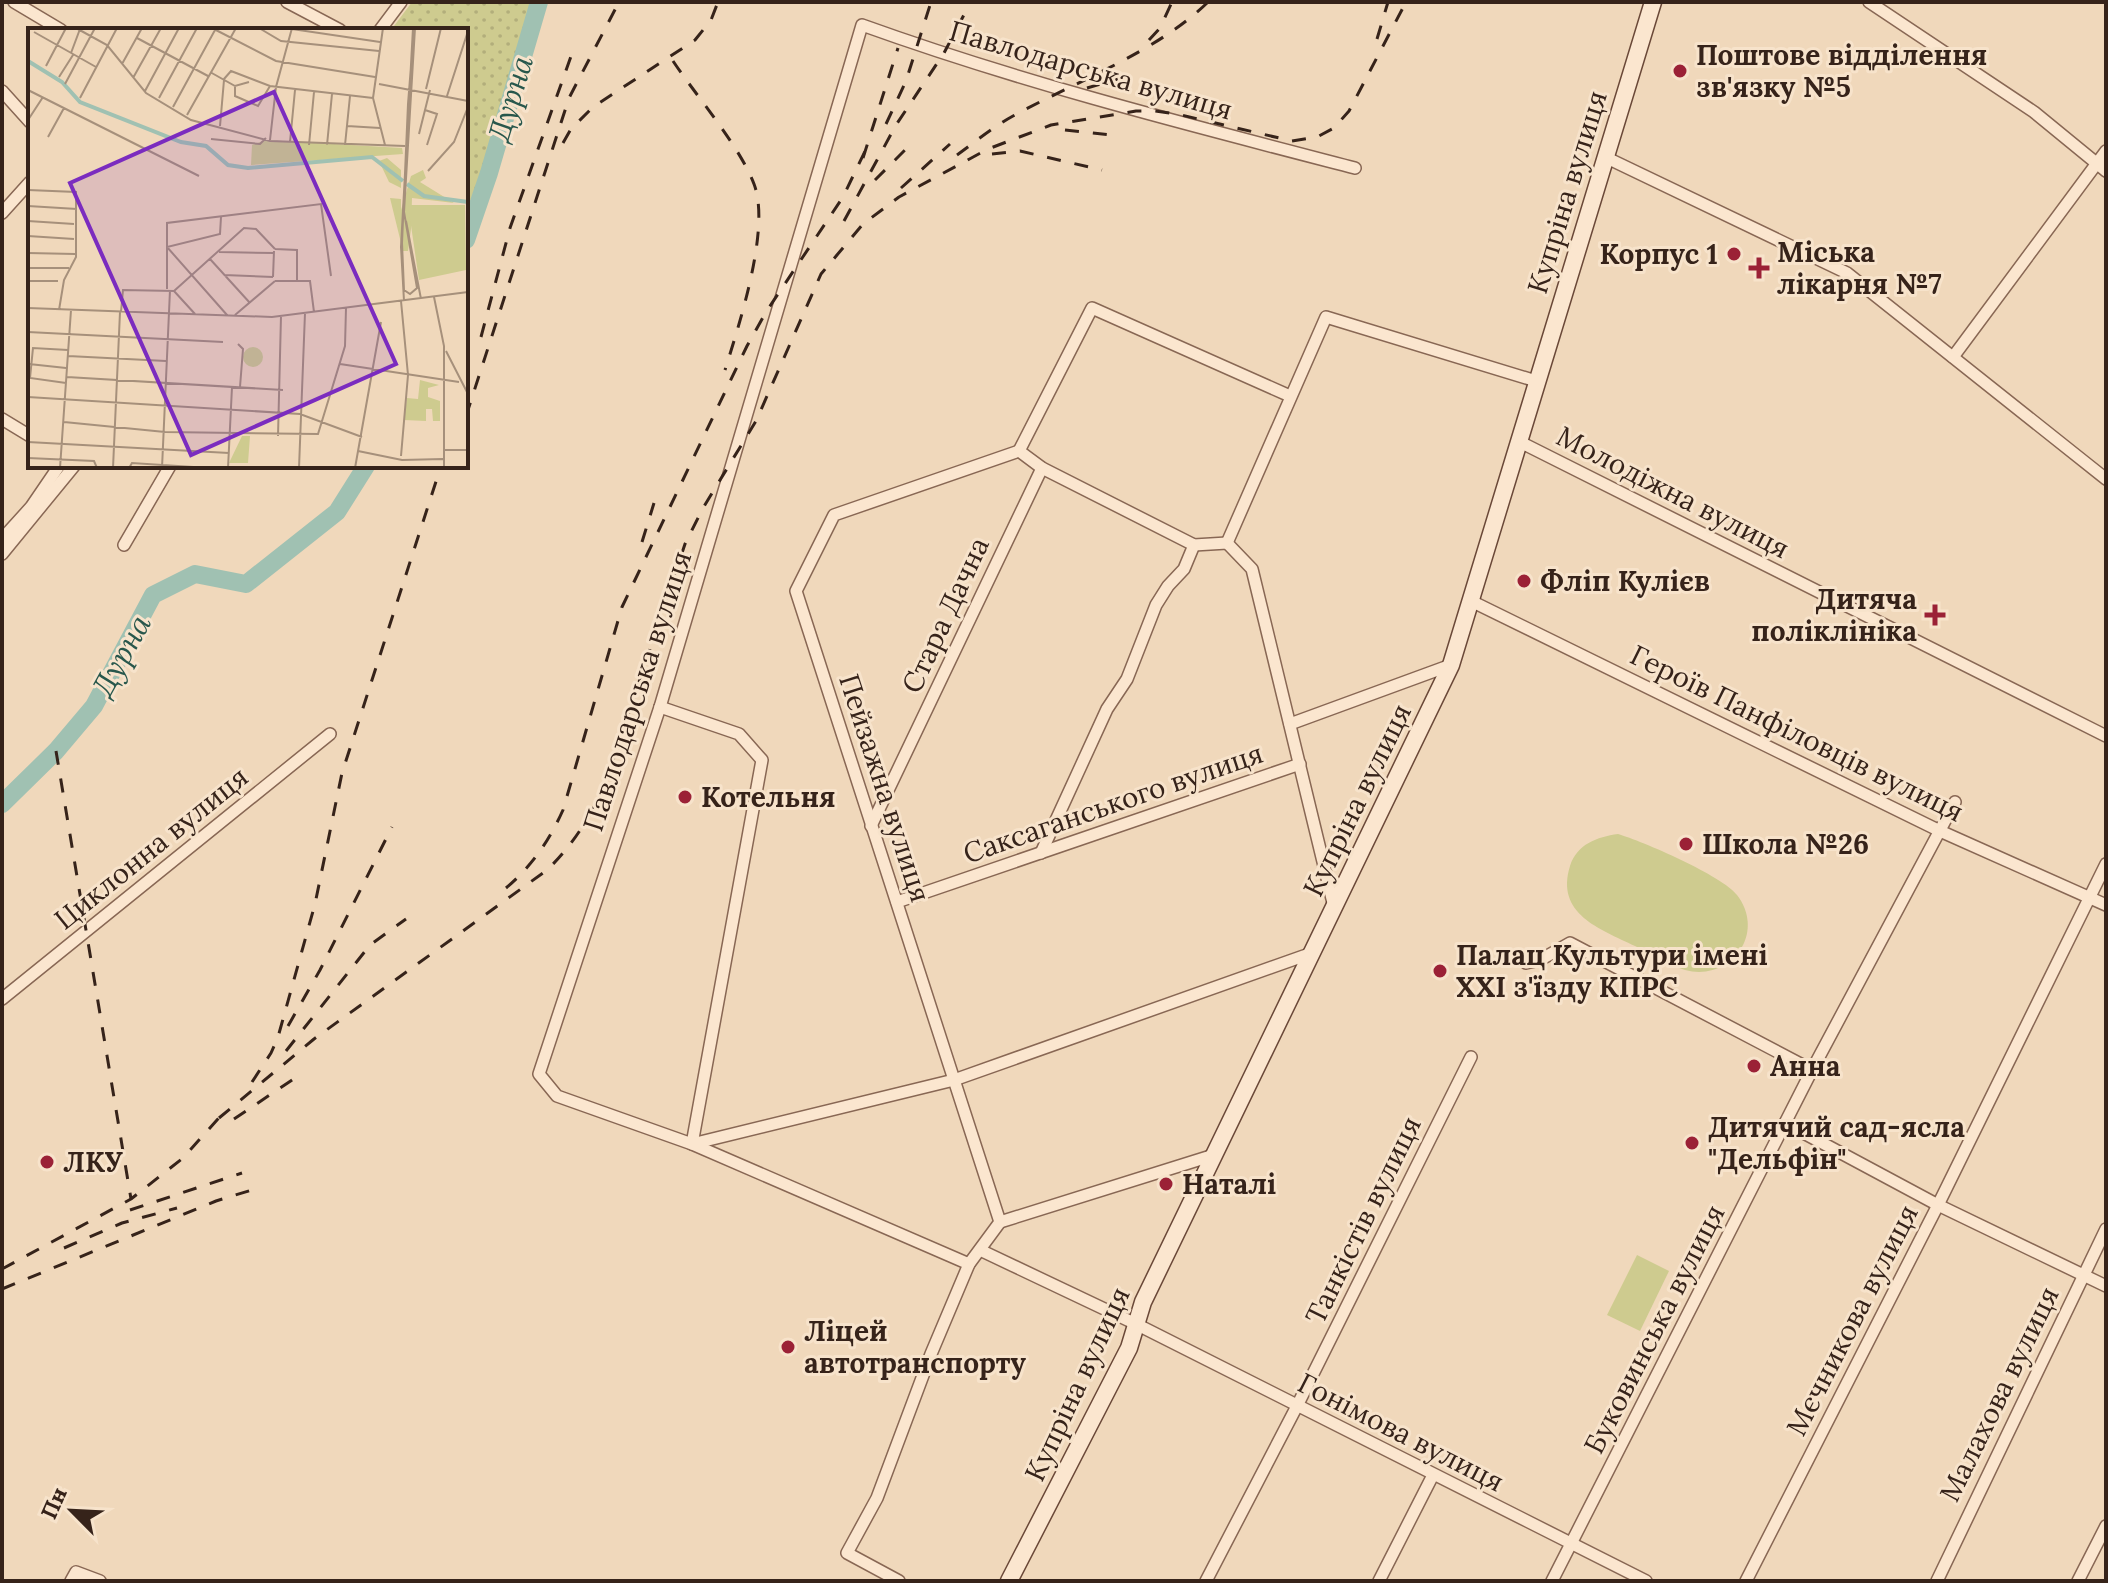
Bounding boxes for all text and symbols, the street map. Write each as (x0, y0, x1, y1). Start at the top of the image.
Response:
street label: Павлодарська вулиця (945, 12, 1237, 128)
inset map (28, 28, 468, 468)
place label: Поштове відділення зв'язку №5 (1696, 37, 1987, 105)
water label: Дурна (479, 50, 541, 146)
marker: Поштове відділення зв'язку №5 (1671, 62, 1689, 80)
street label: Купріна вулиця (1519, 86, 1615, 298)
place label: Міська лікарня №7 (1777, 234, 1942, 302)
place label: Корпус 1 (1599, 236, 1718, 272)
marker: Корпус 1 (1725, 245, 1743, 263)
marker: Міська лікарня №7 (1748, 257, 1770, 279)
street label: Молодіжна вулиця (1551, 418, 1795, 566)
street label: Стара Дачна (893, 531, 997, 699)
street label: Павлодарська вулиця (575, 546, 699, 836)
place label: Фліп Кулієв (1540, 563, 1710, 599)
marker: Фліп Кулієв (1515, 572, 1533, 590)
place label: Дитяча поліклініка (1751, 581, 1917, 649)
marker: Дитяча поліклініка (1924, 604, 1946, 626)
water label: Дурна (83, 607, 159, 703)
street label: Героїв Панфіловців вулиця (1624, 636, 1970, 830)
street label: Пейзажна вулиця (831, 669, 939, 907)
street label: Купріна вулиця (1295, 698, 1419, 902)
street label: Саксаганського вулиця (958, 735, 1268, 871)
street label: Циклонна вулиця (47, 759, 255, 937)
place label: Котельня (701, 779, 836, 815)
marker: Котельня (676, 788, 694, 806)
place label: Школа №26 (1702, 826, 1869, 862)
marker: Школа №26 (1677, 835, 1695, 853)
place label: Палац Культури імені XXI з'їзду КПРС (1456, 937, 1768, 1005)
marker: Палац Культури імені XXI з'їзду КПРС (1431, 962, 1449, 980)
place label: Анна (1770, 1048, 1841, 1084)
marker: Анна (1745, 1057, 1763, 1075)
place label: Дитячий сад-ясла "Дельфін" (1708, 1109, 1965, 1177)
street label: Танкістів вулиця (1297, 1110, 1429, 1330)
marker: Дитячий сад-ясла "Дельфін" (1683, 1134, 1701, 1152)
place label: ЛКУ (63, 1144, 123, 1180)
marker: ЛКУ (38, 1153, 56, 1171)
place label: Наталі (1182, 1166, 1276, 1202)
marker: Наталі (1157, 1175, 1175, 1193)
street label: Буковинська вулиця (1576, 1198, 1732, 1460)
street label: Мєчникова вулиця (1778, 1198, 1926, 1442)
street label: Купріна вулиця (1016, 1281, 1138, 1487)
street label: Малахова вулиця (1931, 1281, 2067, 1507)
place label: Ліцей автотранспорту (804, 1313, 1027, 1381)
marker: Ліцей автотранспорту (779, 1338, 797, 1356)
street label: Гонімова вулиця (1292, 1365, 1510, 1499)
north arrow (32, 1471, 112, 1551)
text: Пн (34, 1483, 73, 1523)

